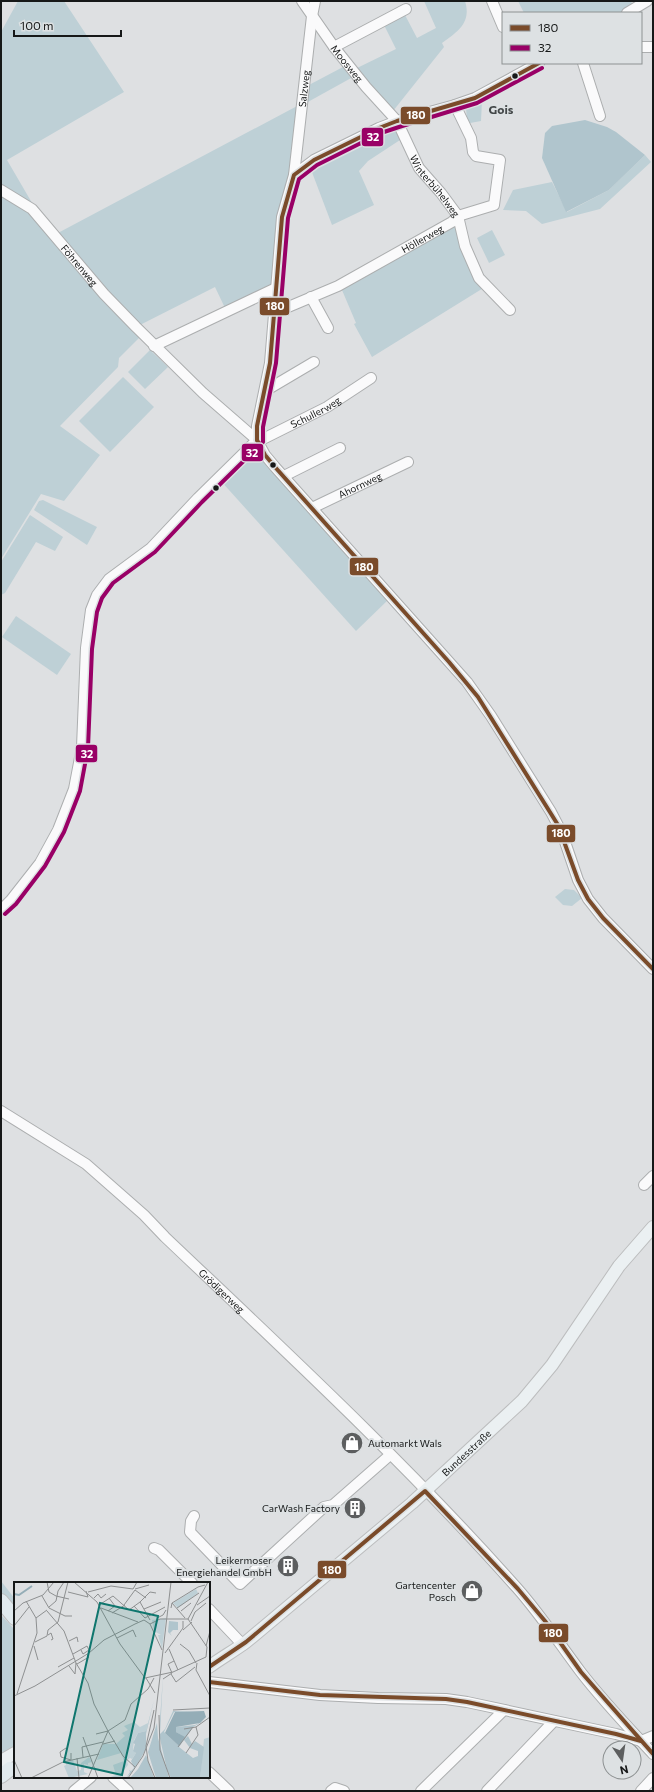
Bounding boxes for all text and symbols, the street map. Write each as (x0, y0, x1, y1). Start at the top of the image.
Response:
scale bar (14, 12, 121, 38)
legend (502, 12, 642, 64)
text: 100 m (20, 18, 54, 32)
text: 180 (538, 20, 558, 34)
text: 32 (538, 40, 552, 54)
street label: Moosweg (329, 42, 366, 85)
street label: Salzweg (296, 69, 312, 108)
unlabelled marker (510, 71, 520, 81)
district label: Gois (489, 102, 514, 116)
line badge: 180 (400, 106, 431, 125)
text: 180 (406, 108, 426, 121)
line badge: 32 (361, 127, 384, 147)
text: 32 (367, 130, 379, 143)
street label: Winterbühelweg (408, 153, 463, 220)
street label: Höllerweg (399, 222, 446, 255)
street label: Föhrenweg (59, 242, 101, 289)
line badge: 180 (259, 297, 290, 316)
text: 180 (265, 299, 285, 312)
street label: Schullerweg (288, 393, 343, 430)
line badge: 32 (241, 443, 264, 462)
text: 32 (246, 446, 258, 459)
unlabelled marker (268, 460, 278, 470)
street label: Ahornweg (336, 469, 384, 501)
unlabelled marker (211, 483, 221, 493)
line badge: 180 (349, 557, 379, 576)
text: 180 (354, 560, 374, 573)
line badge: 32 (75, 744, 98, 763)
text: 32 (81, 747, 93, 760)
line badge: 180 (546, 824, 576, 843)
text: 180 (551, 826, 571, 839)
street label: Grödigerweg (196, 1266, 248, 1316)
street label: Bundesstraße (439, 1427, 493, 1478)
shop icon: Automarkt Wals (339, 1430, 365, 1456)
place label: Automarkt Wals (368, 1437, 442, 1449)
building icon: CarWash Factory (342, 1495, 368, 1521)
place label: CarWash Factory (262, 1502, 340, 1514)
building icon: Leikermoser Energiehandel GmbH (275, 1553, 301, 1579)
place label: Leikermoser Energiehandel GmbH (176, 1554, 272, 1578)
line badge: 180 (317, 1560, 347, 1579)
text: 180 (322, 1563, 342, 1576)
shop icon: Gartencenter Posch (459, 1578, 485, 1604)
place label: Gartencenter Posch (395, 1579, 456, 1603)
inset map (14, 1582, 210, 1778)
line badge: 180 (538, 1623, 569, 1643)
text: 180 (543, 1626, 563, 1639)
north arrow (602, 1740, 642, 1780)
text: N (619, 1763, 630, 1777)

